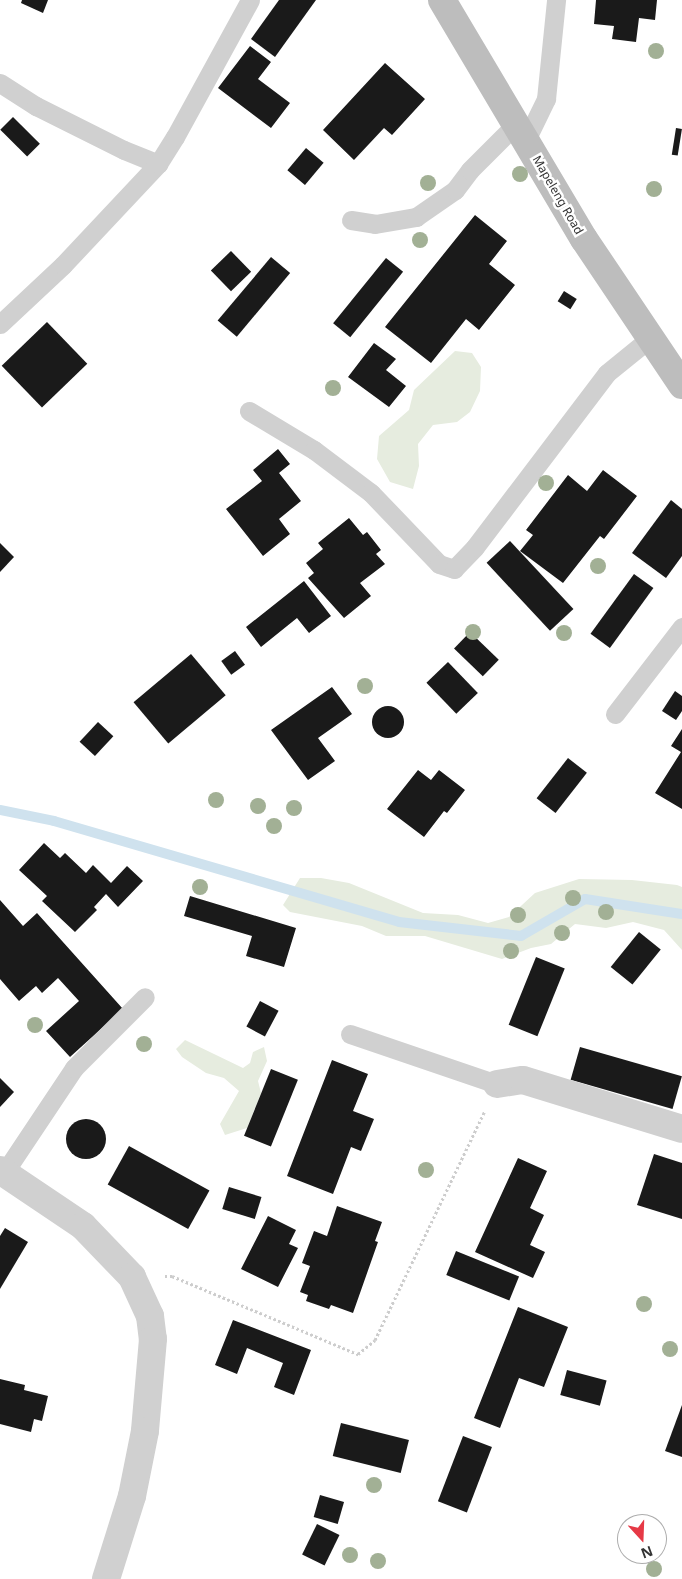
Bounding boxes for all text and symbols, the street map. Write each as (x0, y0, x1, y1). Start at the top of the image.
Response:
street label: Mapeleng Road (530, 153, 586, 237)
north arrow (617, 1514, 667, 1564)
text: N (638, 1542, 656, 1563)

